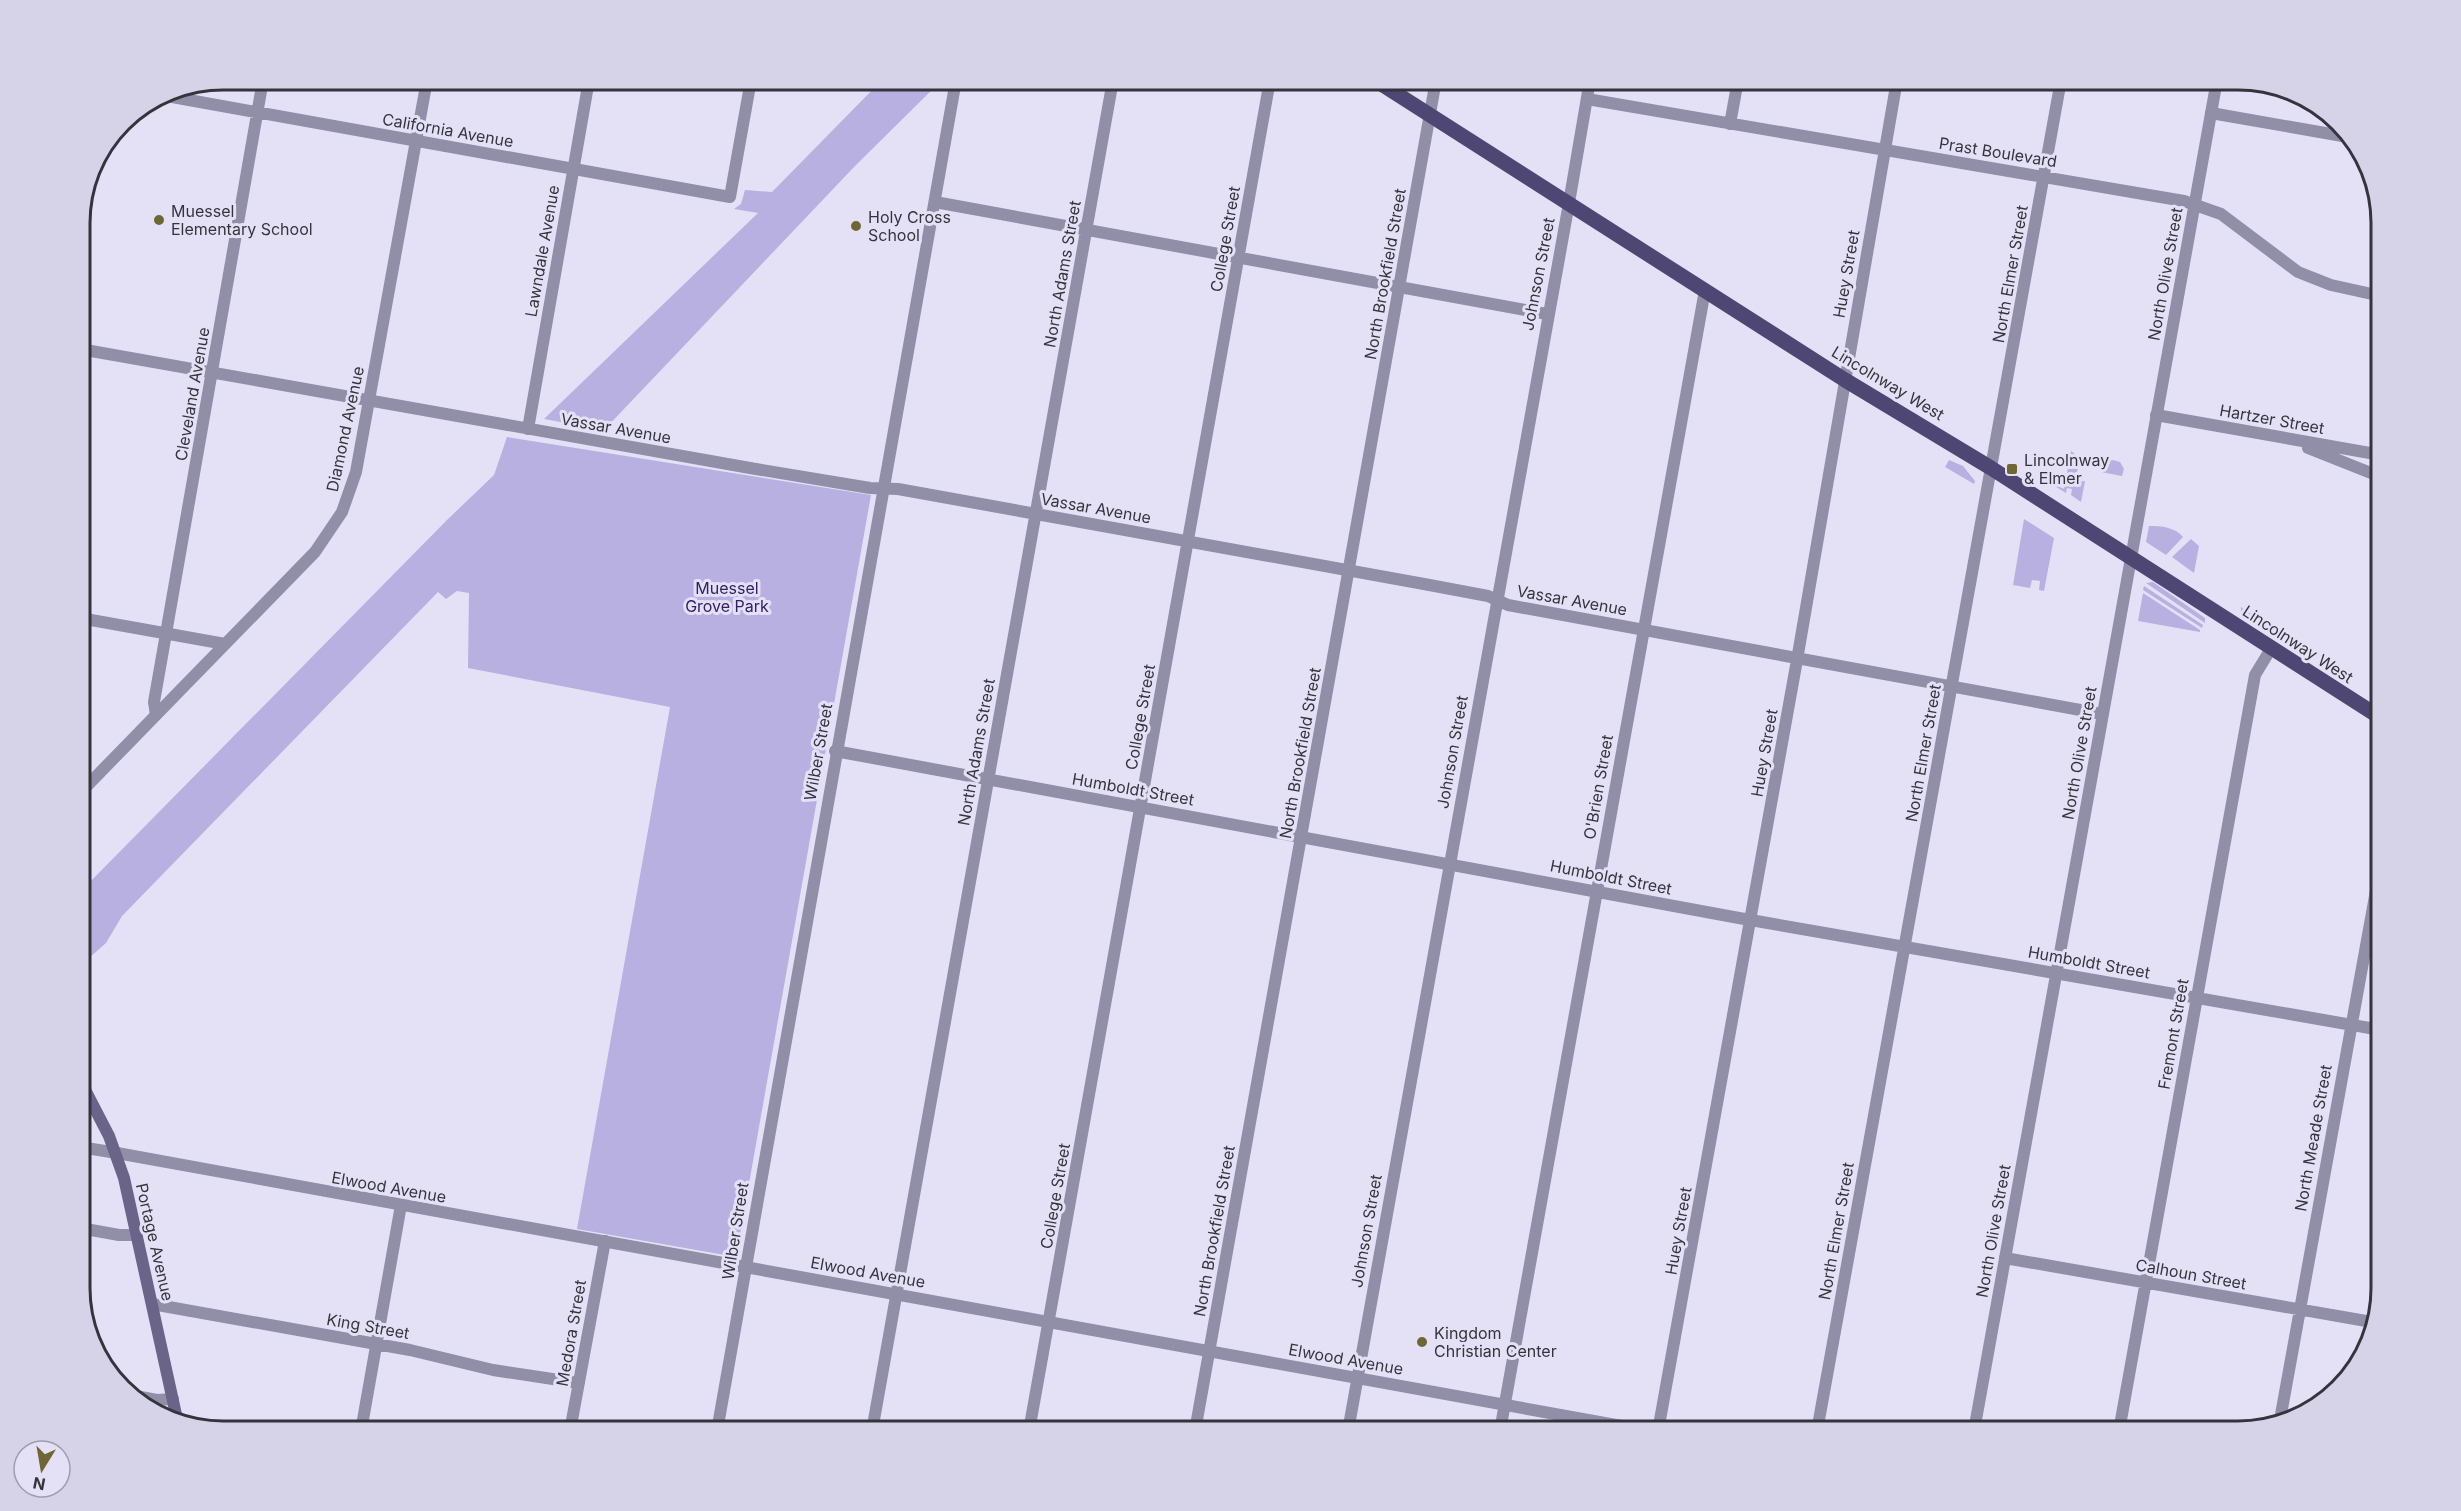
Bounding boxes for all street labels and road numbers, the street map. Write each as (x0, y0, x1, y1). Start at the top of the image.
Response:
street label: California Avenue (381, 109, 515, 151)
street label: Prast Boulevard (1938, 133, 2058, 171)
street label: Lawndale Avenue (521, 184, 563, 318)
street label: College Street (1206, 184, 1244, 294)
street label: North Brookfield Street (1360, 187, 1410, 361)
street label: North Adams Street (1039, 199, 1085, 349)
street label: North Elmer Street (1988, 204, 2032, 344)
street label: North Olive Street (2143, 206, 2187, 342)
street label: Johnson Street (1517, 216, 1559, 332)
street label: Huey Street (1828, 228, 1864, 320)
street label: Cleveland Avenue (170, 326, 214, 462)
street label: Lincolnway West (1828, 342, 1948, 424)
street label: Diamond Avenue (322, 364, 368, 494)
street label: Hartzer Street (2218, 400, 2326, 438)
street label: Vassar Avenue (559, 408, 673, 448)
street label: Vassar Avenue (1039, 488, 1153, 528)
street label: Vassar Avenue (1515, 580, 1629, 620)
street label: Lincolnway West (2239, 601, 2357, 687)
street label: College Street (1121, 662, 1159, 772)
street label: North Brookfield Street (1275, 666, 1325, 840)
street label: North Adams Street (953, 677, 999, 827)
street label: North Elmer Street (1901, 683, 1945, 823)
street label: North Olive Street (2057, 685, 2101, 821)
street label: Johnson Street (1432, 694, 1472, 810)
street label: Wilber Street (800, 702, 836, 802)
street label: Huey Street (1746, 707, 1782, 799)
street label: O'Brien Street (1579, 733, 1617, 841)
street label: Humboldt Street (1070, 768, 1196, 810)
street label: Humboldt Street (1548, 855, 1674, 899)
street label: Humboldt Street (2026, 941, 2152, 983)
street label: Fremont Street (2153, 977, 2193, 1091)
street label: North Meade Street (2290, 1063, 2336, 1213)
street label: College Street (1036, 1141, 1074, 1251)
street label: North Brookfield Street (1189, 1144, 1239, 1318)
street label: North Elmer Street (1814, 1161, 1858, 1301)
street label: North Olive Street (1971, 1163, 2015, 1299)
street label: Elwood Avenue (330, 1167, 448, 1207)
street label: Johnson Street (1346, 1173, 1386, 1289)
street label: Portage Avenue (132, 1181, 178, 1303)
street label: Wilber Street (717, 1181, 753, 1281)
street label: Huey Street (1660, 1185, 1696, 1277)
street label: Elwood Avenue (809, 1252, 927, 1292)
street label: Calhoun Street (2134, 1254, 2248, 1294)
street label: Medora Street (552, 1278, 590, 1388)
street label: King Street (325, 1309, 411, 1343)
street label: Elwood Avenue (1287, 1339, 1405, 1379)

